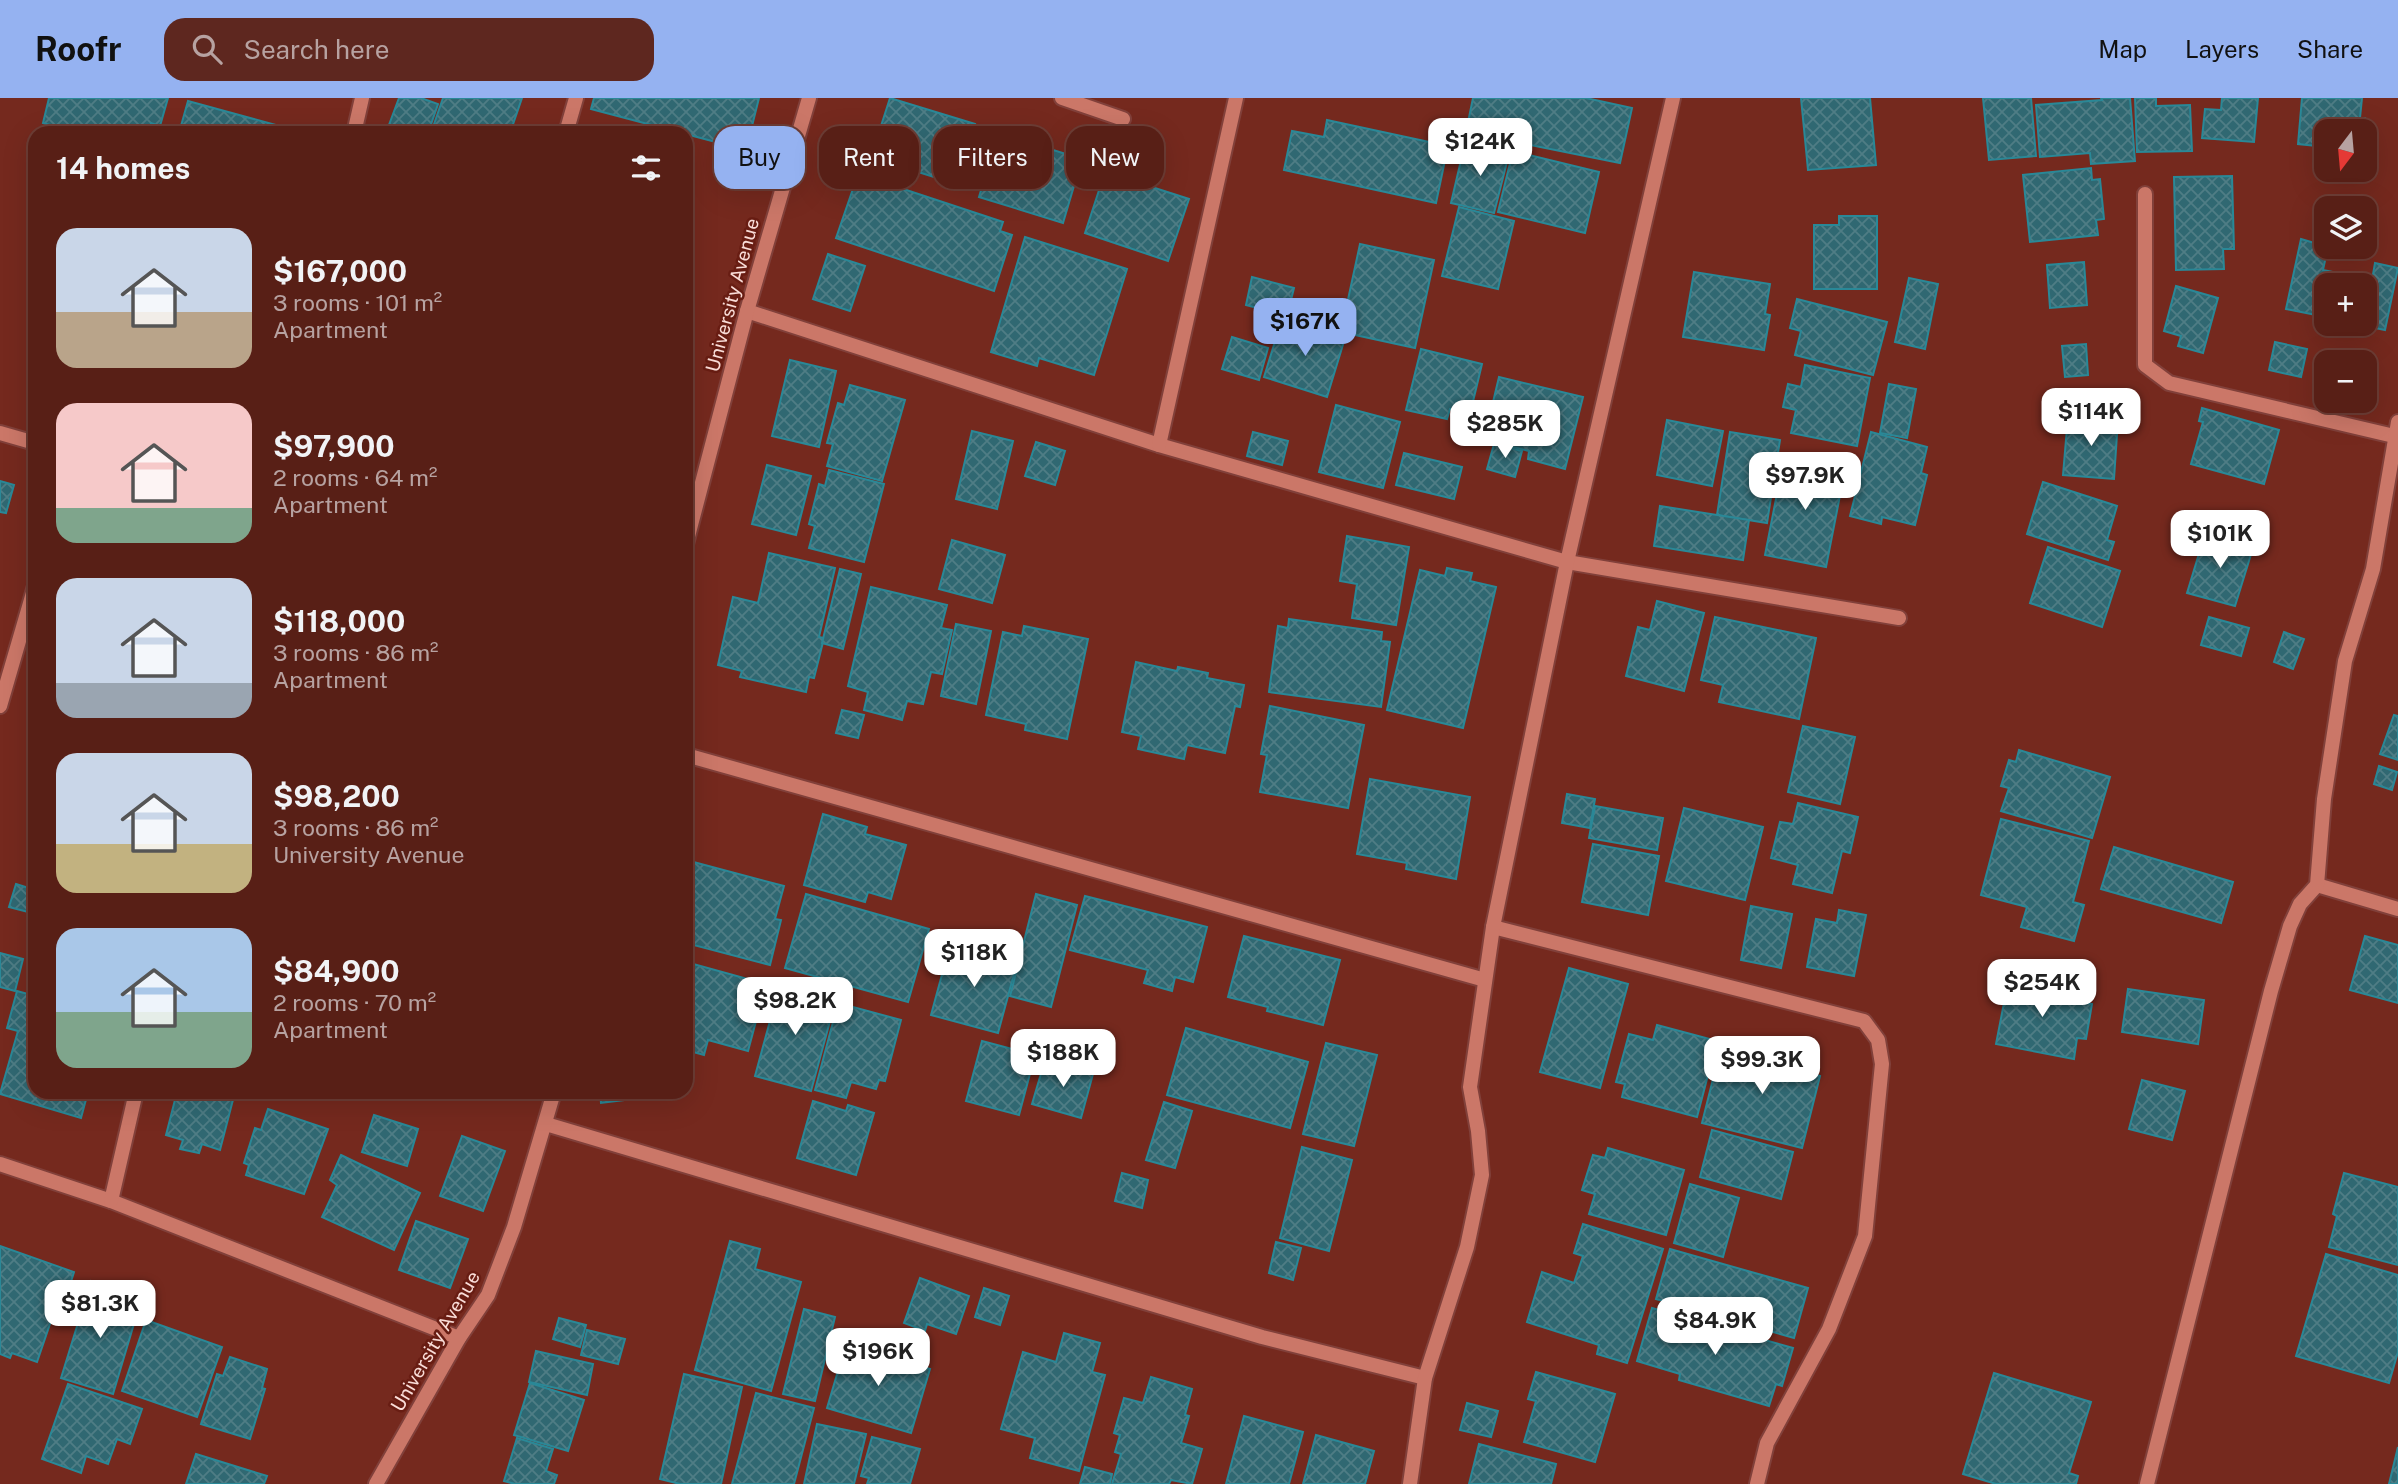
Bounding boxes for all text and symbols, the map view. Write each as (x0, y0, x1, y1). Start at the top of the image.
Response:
search box (164, 18, 654, 81)
text: Roofr (35, 30, 122, 68)
icon: search (188, 30, 226, 68)
text: Search here (244, 34, 390, 65)
text: Map (2098, 35, 2147, 63)
text: Layers (2185, 35, 2259, 63)
text: Share (2297, 35, 2363, 63)
pin: $124K (1431, 118, 1529, 178)
north arrow (2314, 119, 2376, 182)
map controls (2314, 119, 2377, 413)
chip: Buy (714, 126, 805, 189)
chip: Rent (819, 126, 919, 189)
chip: Filters (933, 126, 1052, 189)
chip: New (1066, 126, 1164, 189)
text: $124K (1444, 127, 1516, 154)
icon: filters (627, 149, 665, 187)
text: 14 homes (56, 150, 190, 186)
button: layers (2314, 196, 2377, 259)
street label: University Avenue (701, 216, 763, 374)
text: $167,000 (273, 253, 407, 289)
icon: home (112, 256, 196, 340)
button: + (2314, 273, 2377, 336)
text: 3 rooms · 101 m² (273, 289, 442, 316)
pin: $167K (1256, 299, 1354, 358)
text: $167K (1269, 307, 1341, 334)
text: Apartment (273, 316, 388, 343)
button: − (2314, 350, 2377, 413)
pin: $114K (2042, 388, 2140, 448)
text: $114K (2058, 397, 2124, 424)
pin: $285K (1456, 400, 1554, 460)
text: $285K (1466, 409, 1544, 436)
text: $97,900 (273, 428, 395, 464)
icon: home (112, 431, 196, 515)
pin: $97.9K (1748, 452, 1862, 512)
text: $97.9K (1765, 461, 1845, 488)
text: 2 rooms · 64 m² (273, 464, 437, 491)
text: Apartment (273, 491, 388, 518)
pin: $101K (2171, 510, 2269, 570)
text: $101K (2187, 519, 2253, 546)
text: $118,000 (273, 603, 405, 639)
icon: home (112, 606, 196, 690)
text: 3 rooms · 86 m² (273, 639, 439, 666)
text: Apartment (273, 666, 388, 693)
text: $98,200 (273, 778, 400, 814)
icon: home (112, 781, 196, 865)
text: 3 rooms · 86 m² (273, 814, 439, 841)
text: University Avenue (273, 841, 464, 868)
pin: $118K (925, 930, 1023, 989)
text: $118K (940, 938, 1008, 965)
text: $84,900 (273, 953, 400, 989)
icon: home (112, 956, 196, 1040)
pin: $254K (1993, 960, 2091, 1019)
text: $254K (2003, 968, 2081, 995)
pin: $98.2K (738, 978, 852, 1037)
text: $98.2K (753, 986, 837, 1013)
text: 2 rooms · 70 m² (273, 989, 436, 1016)
text: Apartment (273, 1016, 388, 1043)
pin: $188K (1014, 1030, 1112, 1089)
pin: $99.3K (1705, 1037, 1819, 1096)
text: $188K (1027, 1038, 1099, 1065)
text: $99.3K (1720, 1045, 1804, 1072)
street label: University Avenue (386, 1267, 484, 1415)
pin: $81.3K (43, 1280, 157, 1340)
text: $81.3K (61, 1289, 139, 1316)
pin: $84.9K (1658, 1298, 1772, 1357)
text: $84.9K (1673, 1306, 1757, 1333)
pin: $196K (829, 1328, 927, 1388)
text: $196K (842, 1337, 914, 1364)

